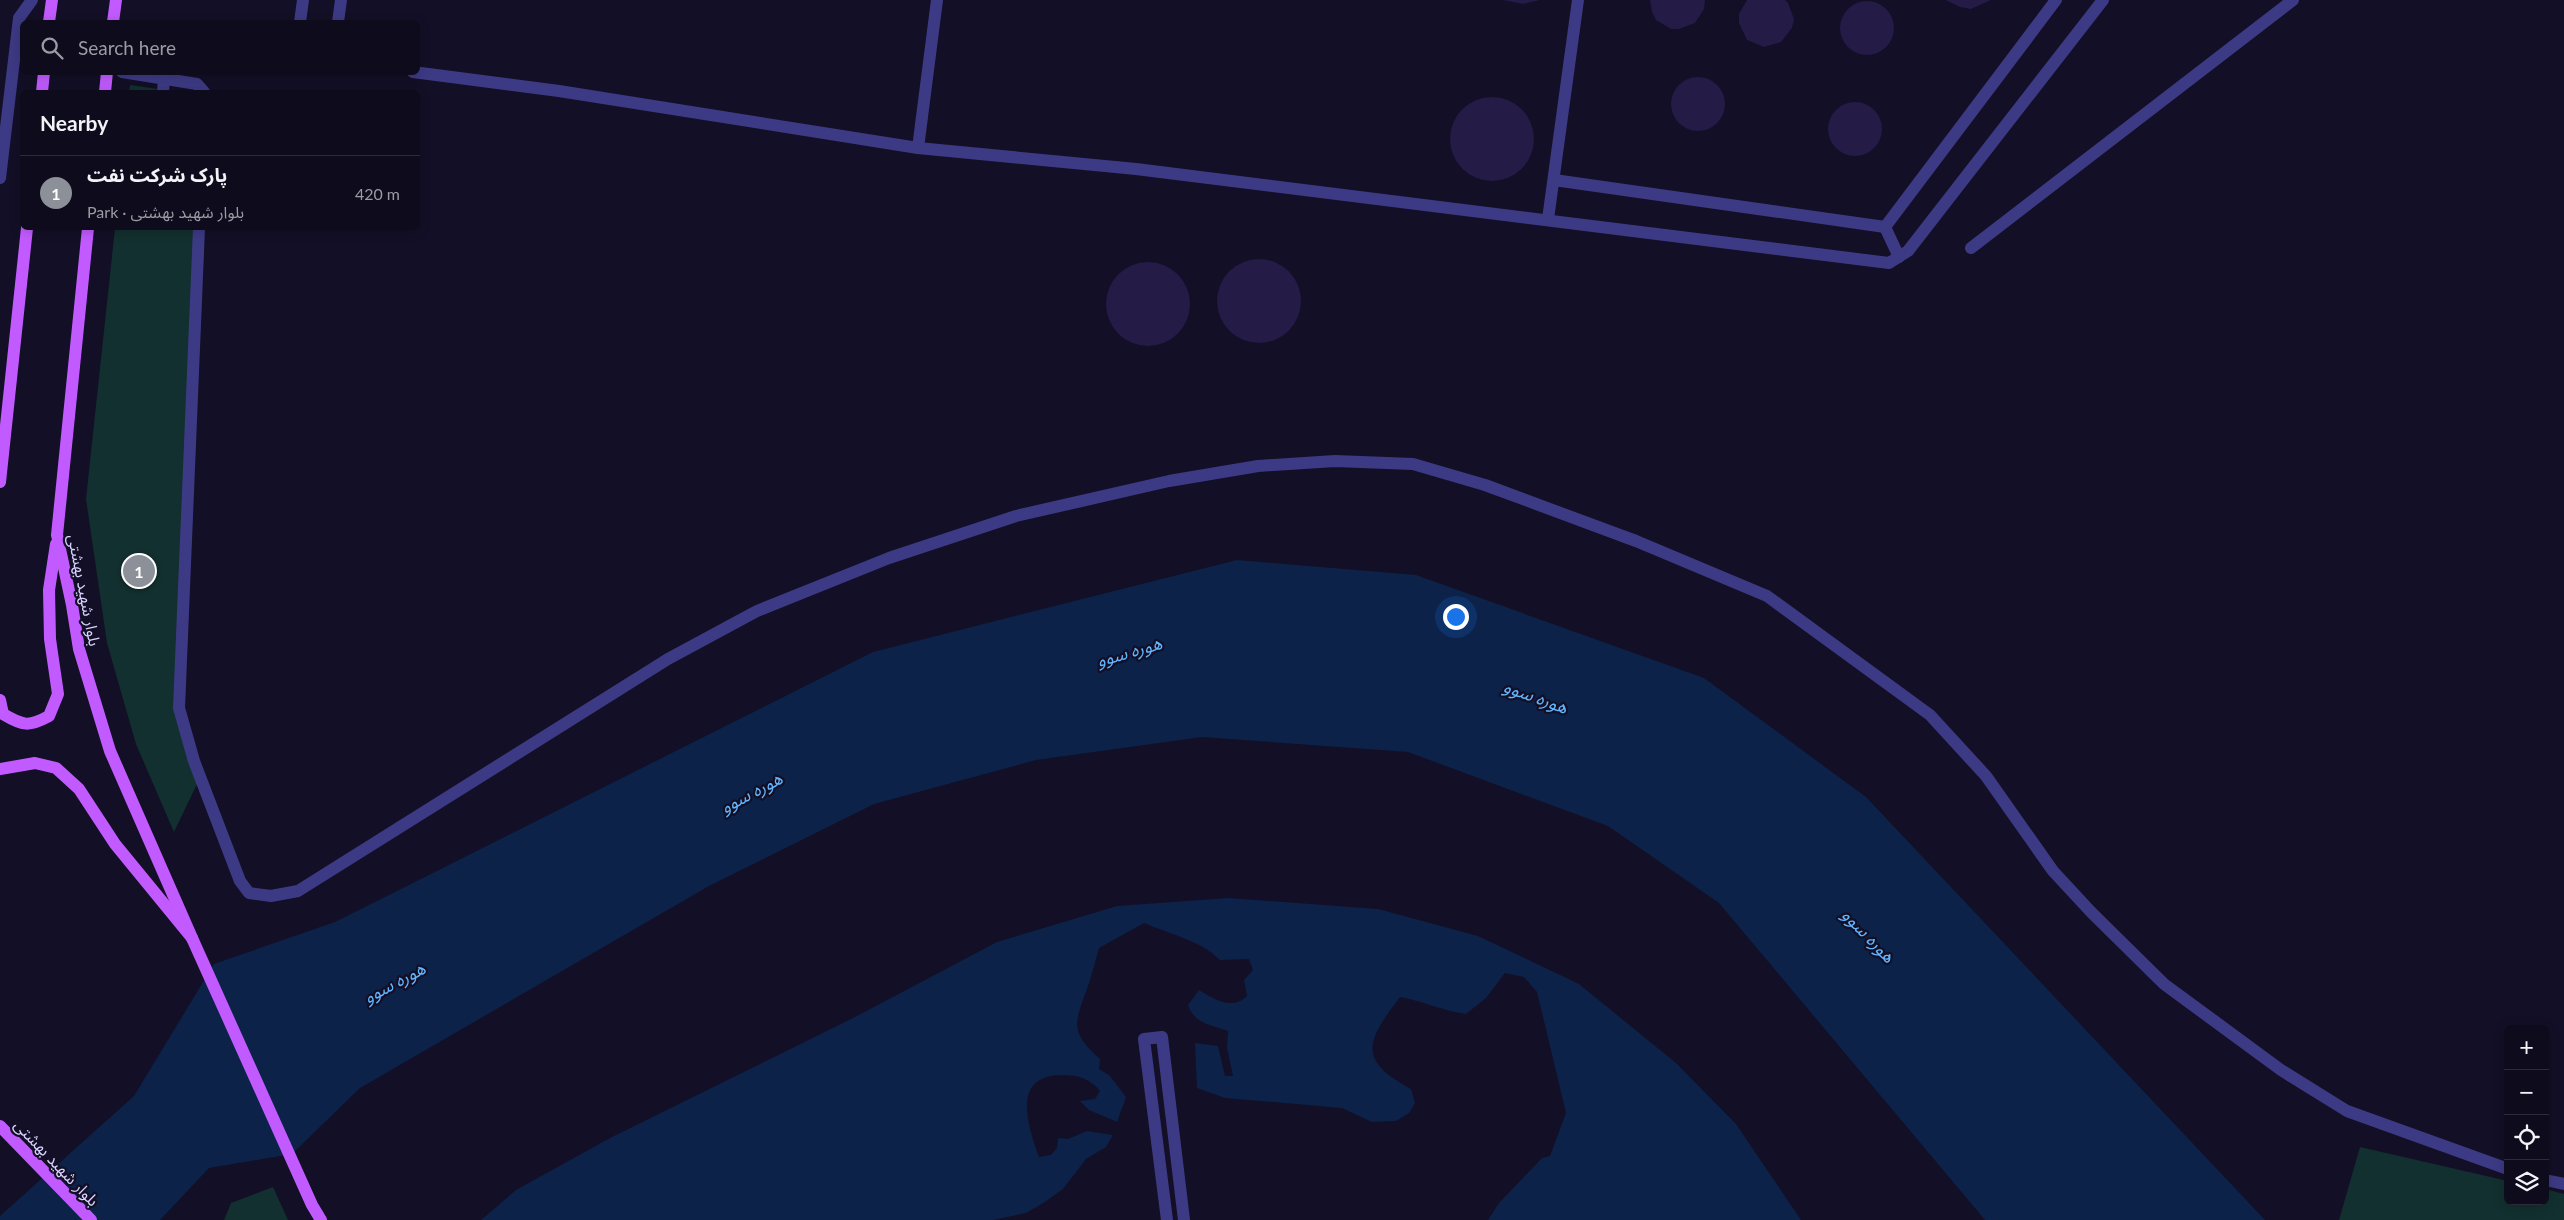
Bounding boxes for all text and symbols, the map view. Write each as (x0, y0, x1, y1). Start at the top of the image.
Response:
search box (20, 20, 420, 75)
icon: search (38, 34, 66, 62)
text: Search here (78, 36, 176, 59)
text: Nearby (40, 110, 108, 135)
text: پارک شرکت نفت (87, 163, 227, 186)
text: 1 (51, 184, 61, 203)
text: 420 m (355, 184, 400, 203)
text: Park · بلوار شهید بهشتی (87, 202, 244, 221)
street label: بلوار شهید بهشتی (64, 533, 105, 648)
pin: 1 (123, 552, 155, 590)
your location (1443, 604, 1469, 630)
water label: هوره سوو (1094, 631, 1165, 672)
water label: هوره سوو (1500, 674, 1572, 719)
water label: هوره سوو (716, 766, 787, 818)
water label: هوره سوو (1837, 903, 1901, 968)
water label: هوره سوو (359, 956, 430, 1008)
map controls (2504, 1025, 2549, 1205)
button: + (2504, 1025, 2549, 1070)
button: − (2504, 1070, 2549, 1115)
street label: بلوار شهید بهشتی (10, 1115, 103, 1210)
button: locate (2504, 1115, 2549, 1160)
button: layers (2504, 1160, 2549, 1205)

